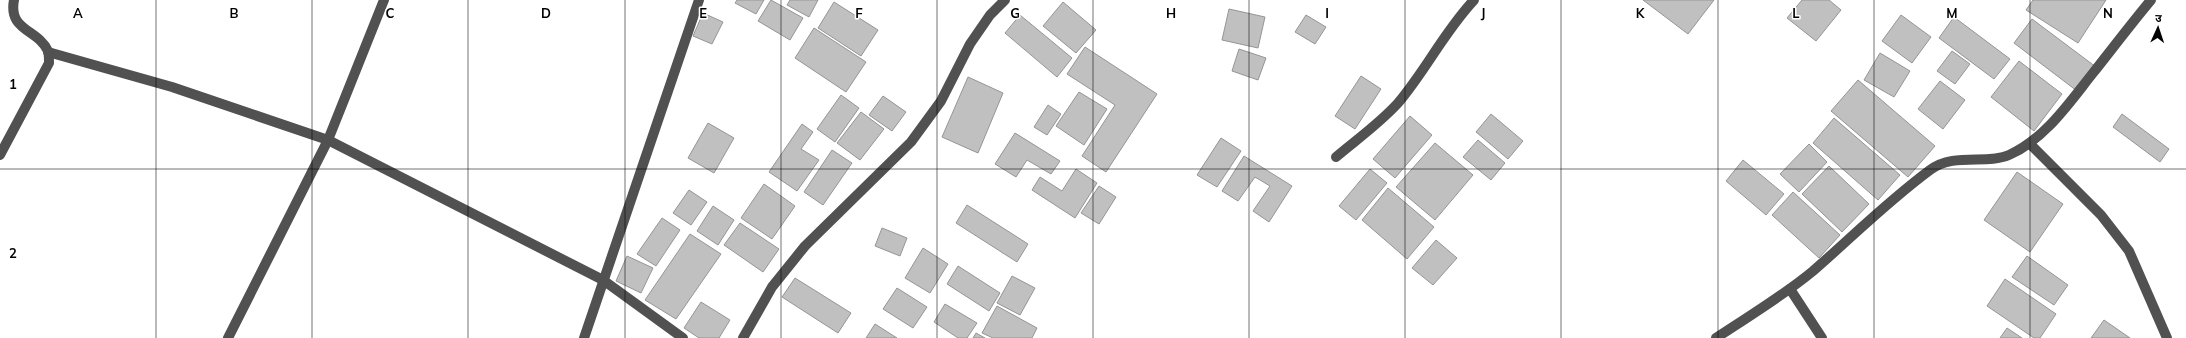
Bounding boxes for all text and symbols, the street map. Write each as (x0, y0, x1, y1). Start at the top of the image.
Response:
text: A (73, 5, 83, 21)
text: B (230, 5, 239, 21)
text: C (386, 5, 395, 21)
text: D (541, 5, 551, 21)
text: E (699, 5, 707, 21)
text: F (855, 5, 863, 21)
text: G (1010, 5, 1020, 21)
text: H (1166, 5, 1176, 21)
text: I (1325, 5, 1329, 21)
text: J (1481, 5, 1485, 21)
text: K (1636, 5, 1646, 21)
text: L (1792, 5, 1800, 21)
text: M (1946, 5, 1958, 21)
text: N (2103, 5, 2113, 21)
north arrow (2138, 8, 2178, 48)
text: उ (2155, 11, 2163, 25)
text: 1 (9, 76, 17, 92)
text: 2 (9, 245, 17, 261)

